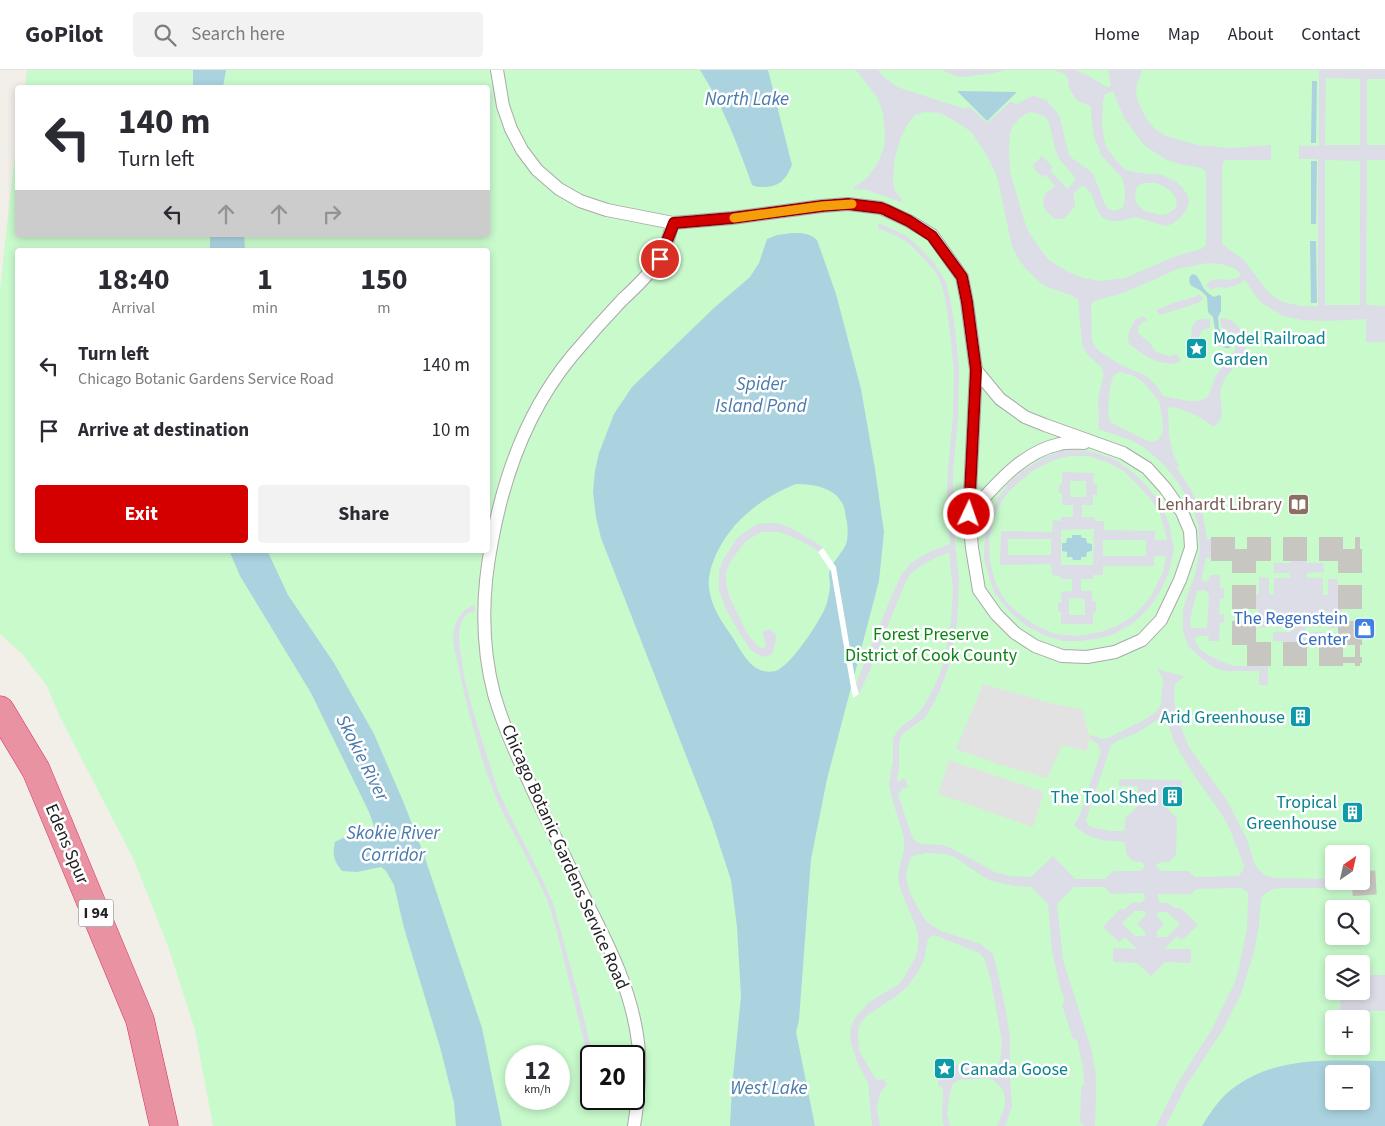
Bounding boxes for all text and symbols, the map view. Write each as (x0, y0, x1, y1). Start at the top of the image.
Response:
search box (133, 12, 483, 57)
text: GoPilot (25, 17, 103, 52)
icon: search (151, 21, 179, 49)
text: Search here (191, 21, 285, 48)
text: Home (1094, 22, 1140, 47)
text: Map (1168, 22, 1200, 47)
text: About (1228, 22, 1273, 47)
text: Contact (1301, 22, 1360, 47)
water label: North Lake (705, 86, 789, 113)
text: 140 m (118, 97, 210, 147)
icon: left (35, 105, 100, 170)
text: Turn left (118, 143, 194, 175)
icon: left (159, 200, 187, 228)
icon: ahead (212, 200, 240, 228)
icon: ahead (265, 200, 293, 228)
icon: right (318, 200, 346, 228)
pin (639, 238, 681, 280)
icon: arrive (646, 245, 674, 273)
text: 18:40 (97, 258, 170, 301)
text: 1 (257, 258, 273, 301)
text: 150 (360, 258, 408, 301)
text: Arrival (112, 297, 155, 319)
text: min (252, 297, 278, 319)
text: m (377, 297, 391, 319)
place label: Model Railroad Garden (1213, 326, 1326, 372)
place icon: Model Railroad Garden (1185, 336, 1209, 360)
text: Turn left (78, 341, 149, 368)
icon: left (35, 352, 63, 380)
text: 140 m (422, 352, 470, 379)
text: Chicago Botanic Gardens Service Road (78, 368, 334, 390)
water label: Spider Island Pond (715, 371, 807, 420)
icon: arrive (35, 417, 63, 445)
text: Arrive at destination (78, 417, 249, 444)
text: 10 m (432, 417, 470, 444)
button: Exit (35, 485, 248, 543)
button: Share (258, 485, 470, 543)
position arrow (942, 487, 994, 539)
place label: Lenhardt Library (1157, 492, 1283, 517)
library icon: Lenhardt Library (1286, 492, 1310, 516)
place label: The Regenstein Center (1233, 606, 1349, 652)
shop icon: The Regenstein Center (1352, 616, 1376, 640)
park label: Forest Preserve District of Cook County (845, 622, 1018, 668)
place label: Arid Greenhouse (1160, 705, 1285, 730)
building icon: Arid Greenhouse (1289, 705, 1313, 729)
water label: Skokie River (329, 710, 396, 807)
street label: Chicago Botanic Gardens Service Road (495, 720, 635, 994)
place label: The Tool Shed (1051, 785, 1157, 810)
building icon: The Tool Shed (1161, 785, 1185, 809)
place label: Tropical Greenhouse (1246, 790, 1337, 836)
street label: Edens Spur (39, 800, 95, 889)
building icon: Tropical Greenhouse (1341, 800, 1365, 824)
water label: Skokie River Corridor (346, 820, 441, 869)
north arrow (1325, 845, 1370, 890)
map controls (1325, 845, 1370, 1110)
road number: I 94 (78, 900, 114, 926)
button: search (1325, 900, 1370, 945)
button: layers (1325, 955, 1370, 1000)
button: + (1325, 1010, 1370, 1055)
speed limit sign: 20 (580, 1045, 645, 1110)
text: 12 (524, 1053, 551, 1089)
place icon: Canada Goose (932, 1057, 956, 1081)
place label: Canada Goose (960, 1057, 1068, 1082)
button: − (1325, 1065, 1370, 1110)
water label: West Lake (730, 1075, 808, 1102)
text: km/h (524, 1081, 551, 1098)

